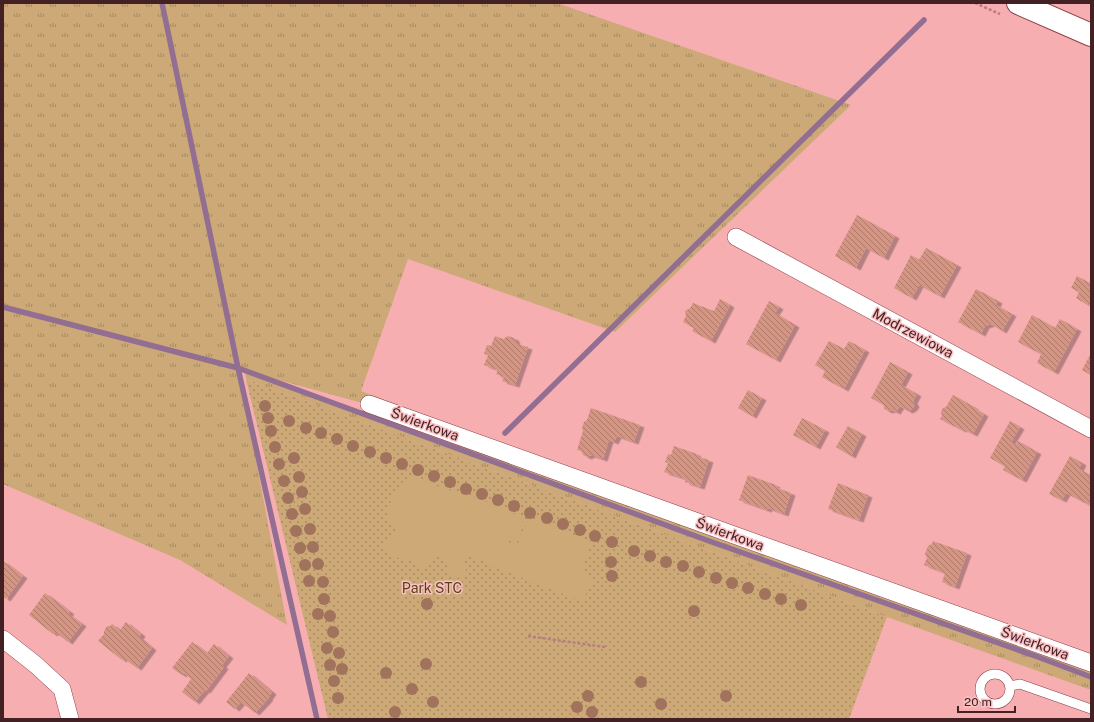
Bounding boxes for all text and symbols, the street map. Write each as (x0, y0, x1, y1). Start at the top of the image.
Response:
street label: Modrzewiowa (870, 305, 956, 361)
street label: Świerkowa (389, 402, 462, 444)
street label: Świerkowa (694, 512, 767, 554)
park label: Park STC (402, 580, 462, 596)
street label: Świerkowa (999, 621, 1072, 663)
scale bar (958, 688, 1015, 714)
text: 20 m (964, 695, 992, 709)

